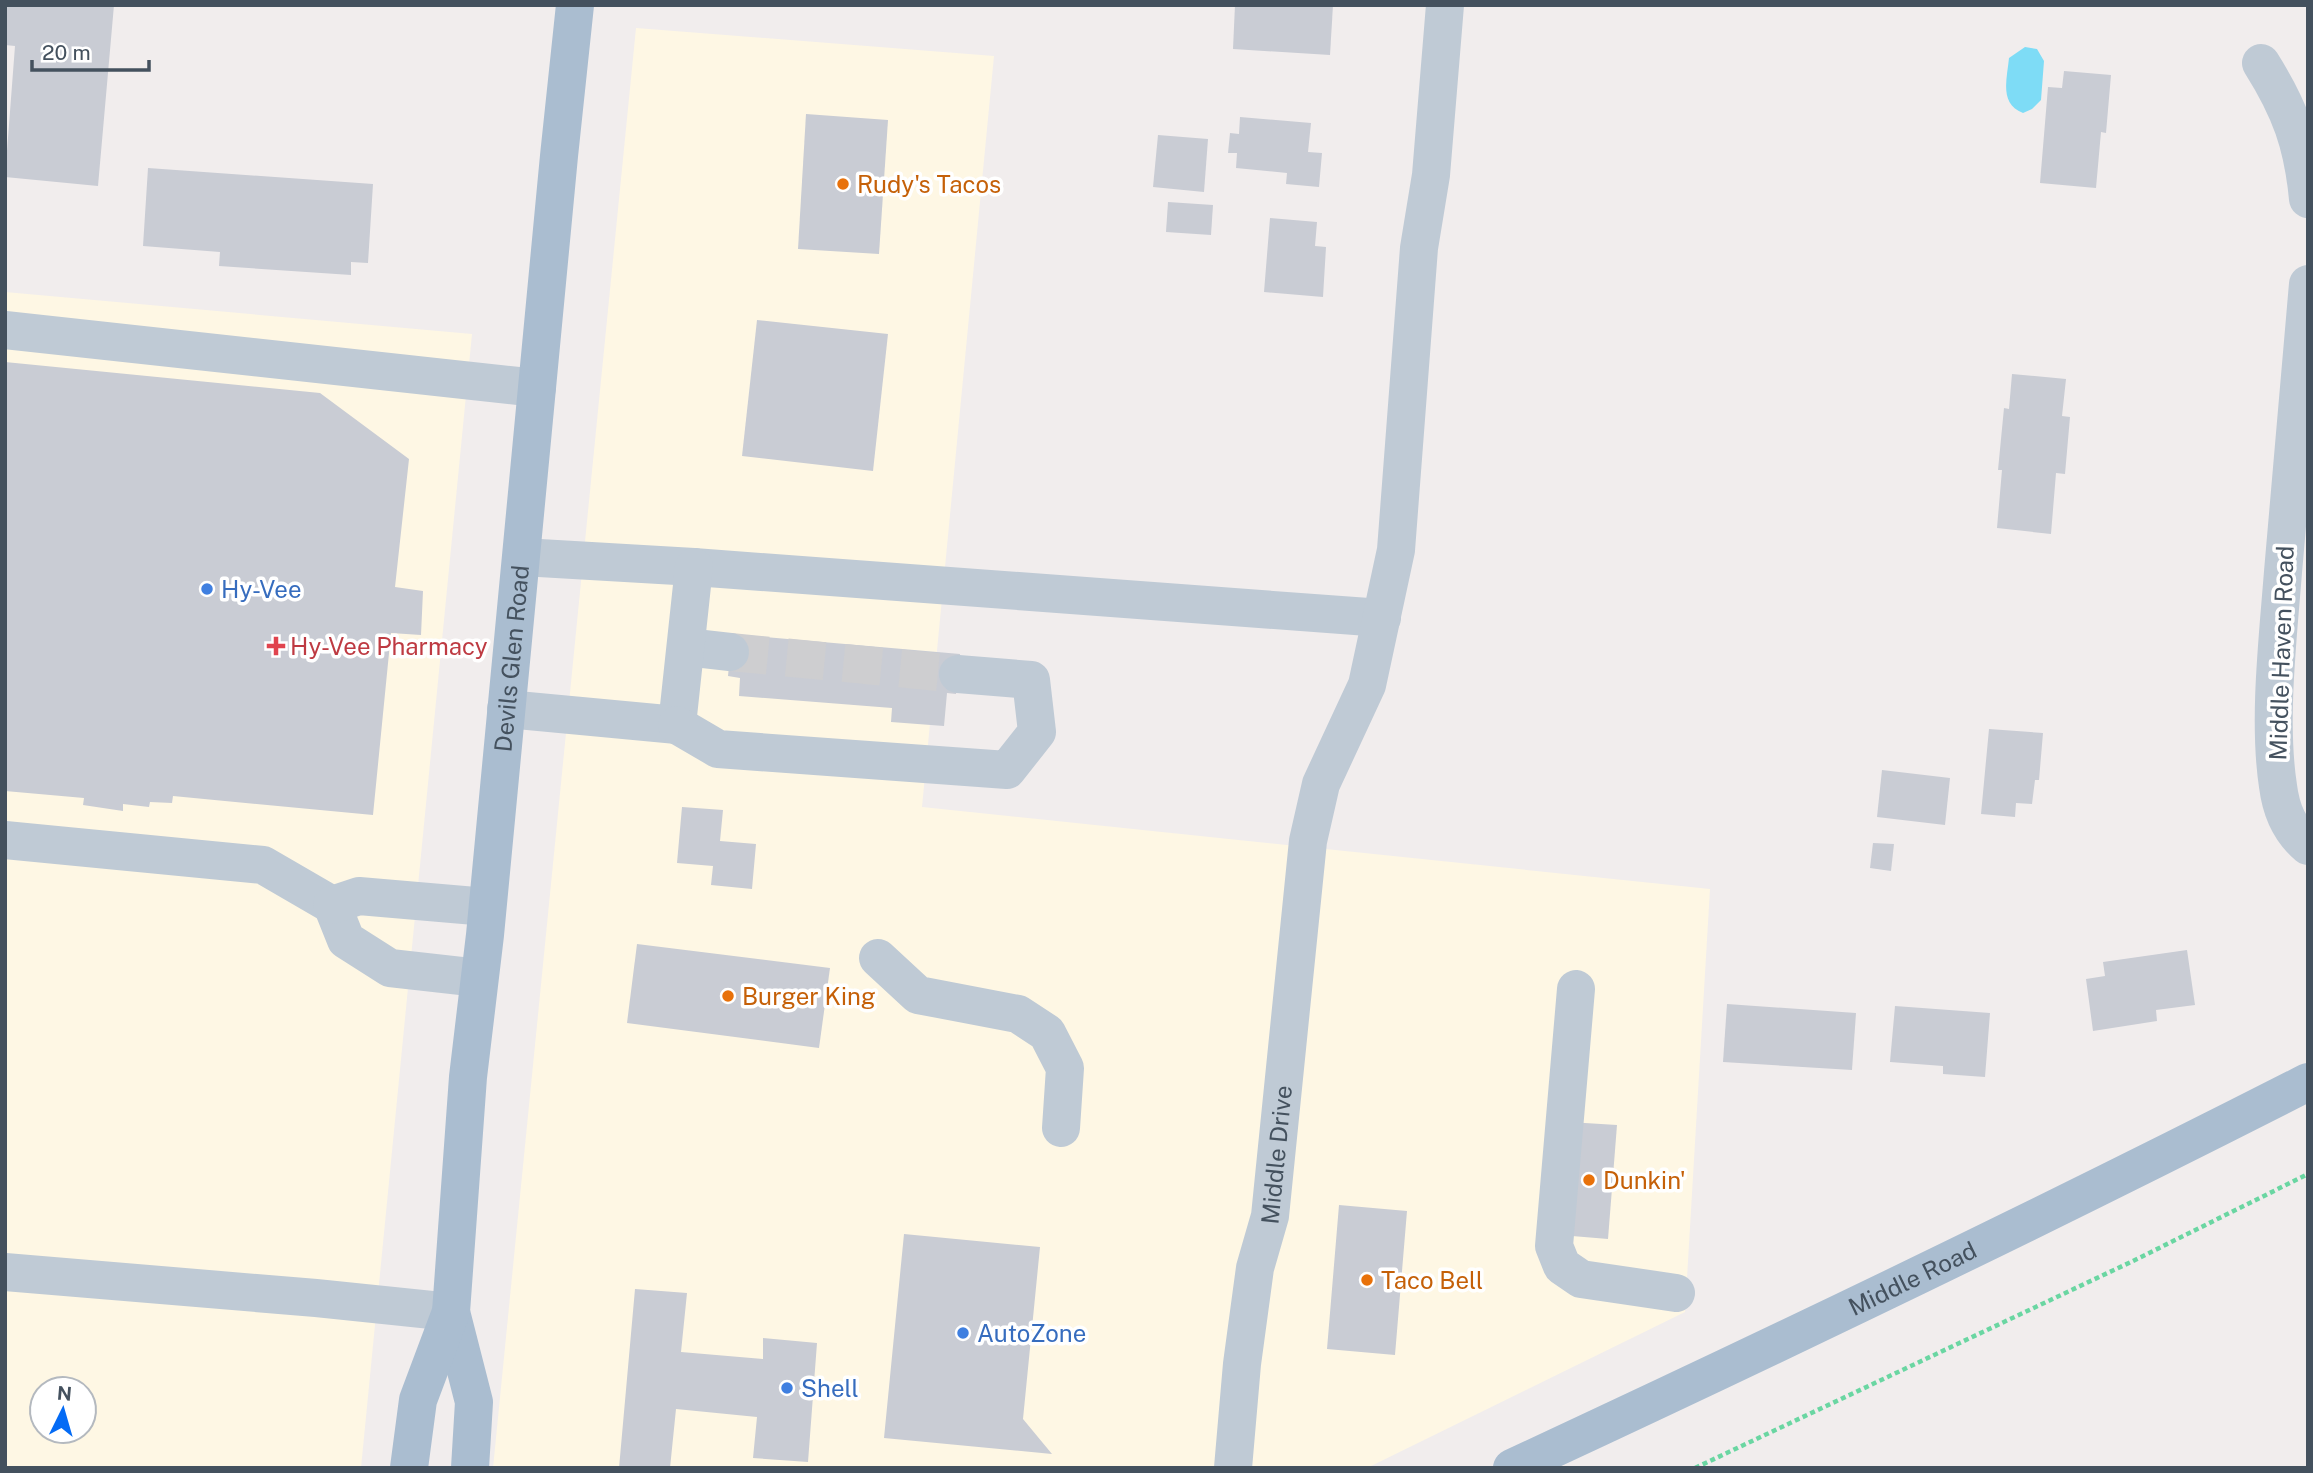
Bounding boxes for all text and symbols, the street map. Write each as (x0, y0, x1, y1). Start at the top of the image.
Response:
scale bar (32, 28, 149, 72)
text: 20 m (42, 40, 91, 65)
place label: Rudy's Tacos (857, 170, 1001, 198)
marker: Rudy's Tacos (835, 176, 851, 192)
street label: Middle Haven Road (2263, 545, 2299, 761)
street label: Devils Glen Road (488, 564, 534, 753)
place label: Hy-Vee (221, 575, 302, 603)
marker: Hy-Vee (199, 581, 215, 597)
place label: Hy-Vee Pharmacy (290, 632, 488, 660)
marker: Hy-Vee Pharmacy (268, 638, 284, 654)
place label: Burger King (742, 982, 876, 1010)
marker: Burger King (720, 988, 736, 1004)
street label: Middle Drive (1255, 1084, 1297, 1225)
place label: Dunkin' (1603, 1166, 1686, 1194)
marker: Dunkin' (1581, 1172, 1597, 1188)
street label: Middle Road (1844, 1235, 1981, 1321)
place label: Taco Bell (1381, 1266, 1483, 1294)
marker: Taco Bell (1359, 1272, 1375, 1288)
place label: AutoZone (977, 1319, 1086, 1347)
marker: AutoZone (955, 1325, 971, 1341)
place label: Shell (801, 1374, 859, 1402)
north arrow (28, 1375, 98, 1445)
marker: Shell (779, 1380, 795, 1396)
text: N (56, 1381, 73, 1405)

